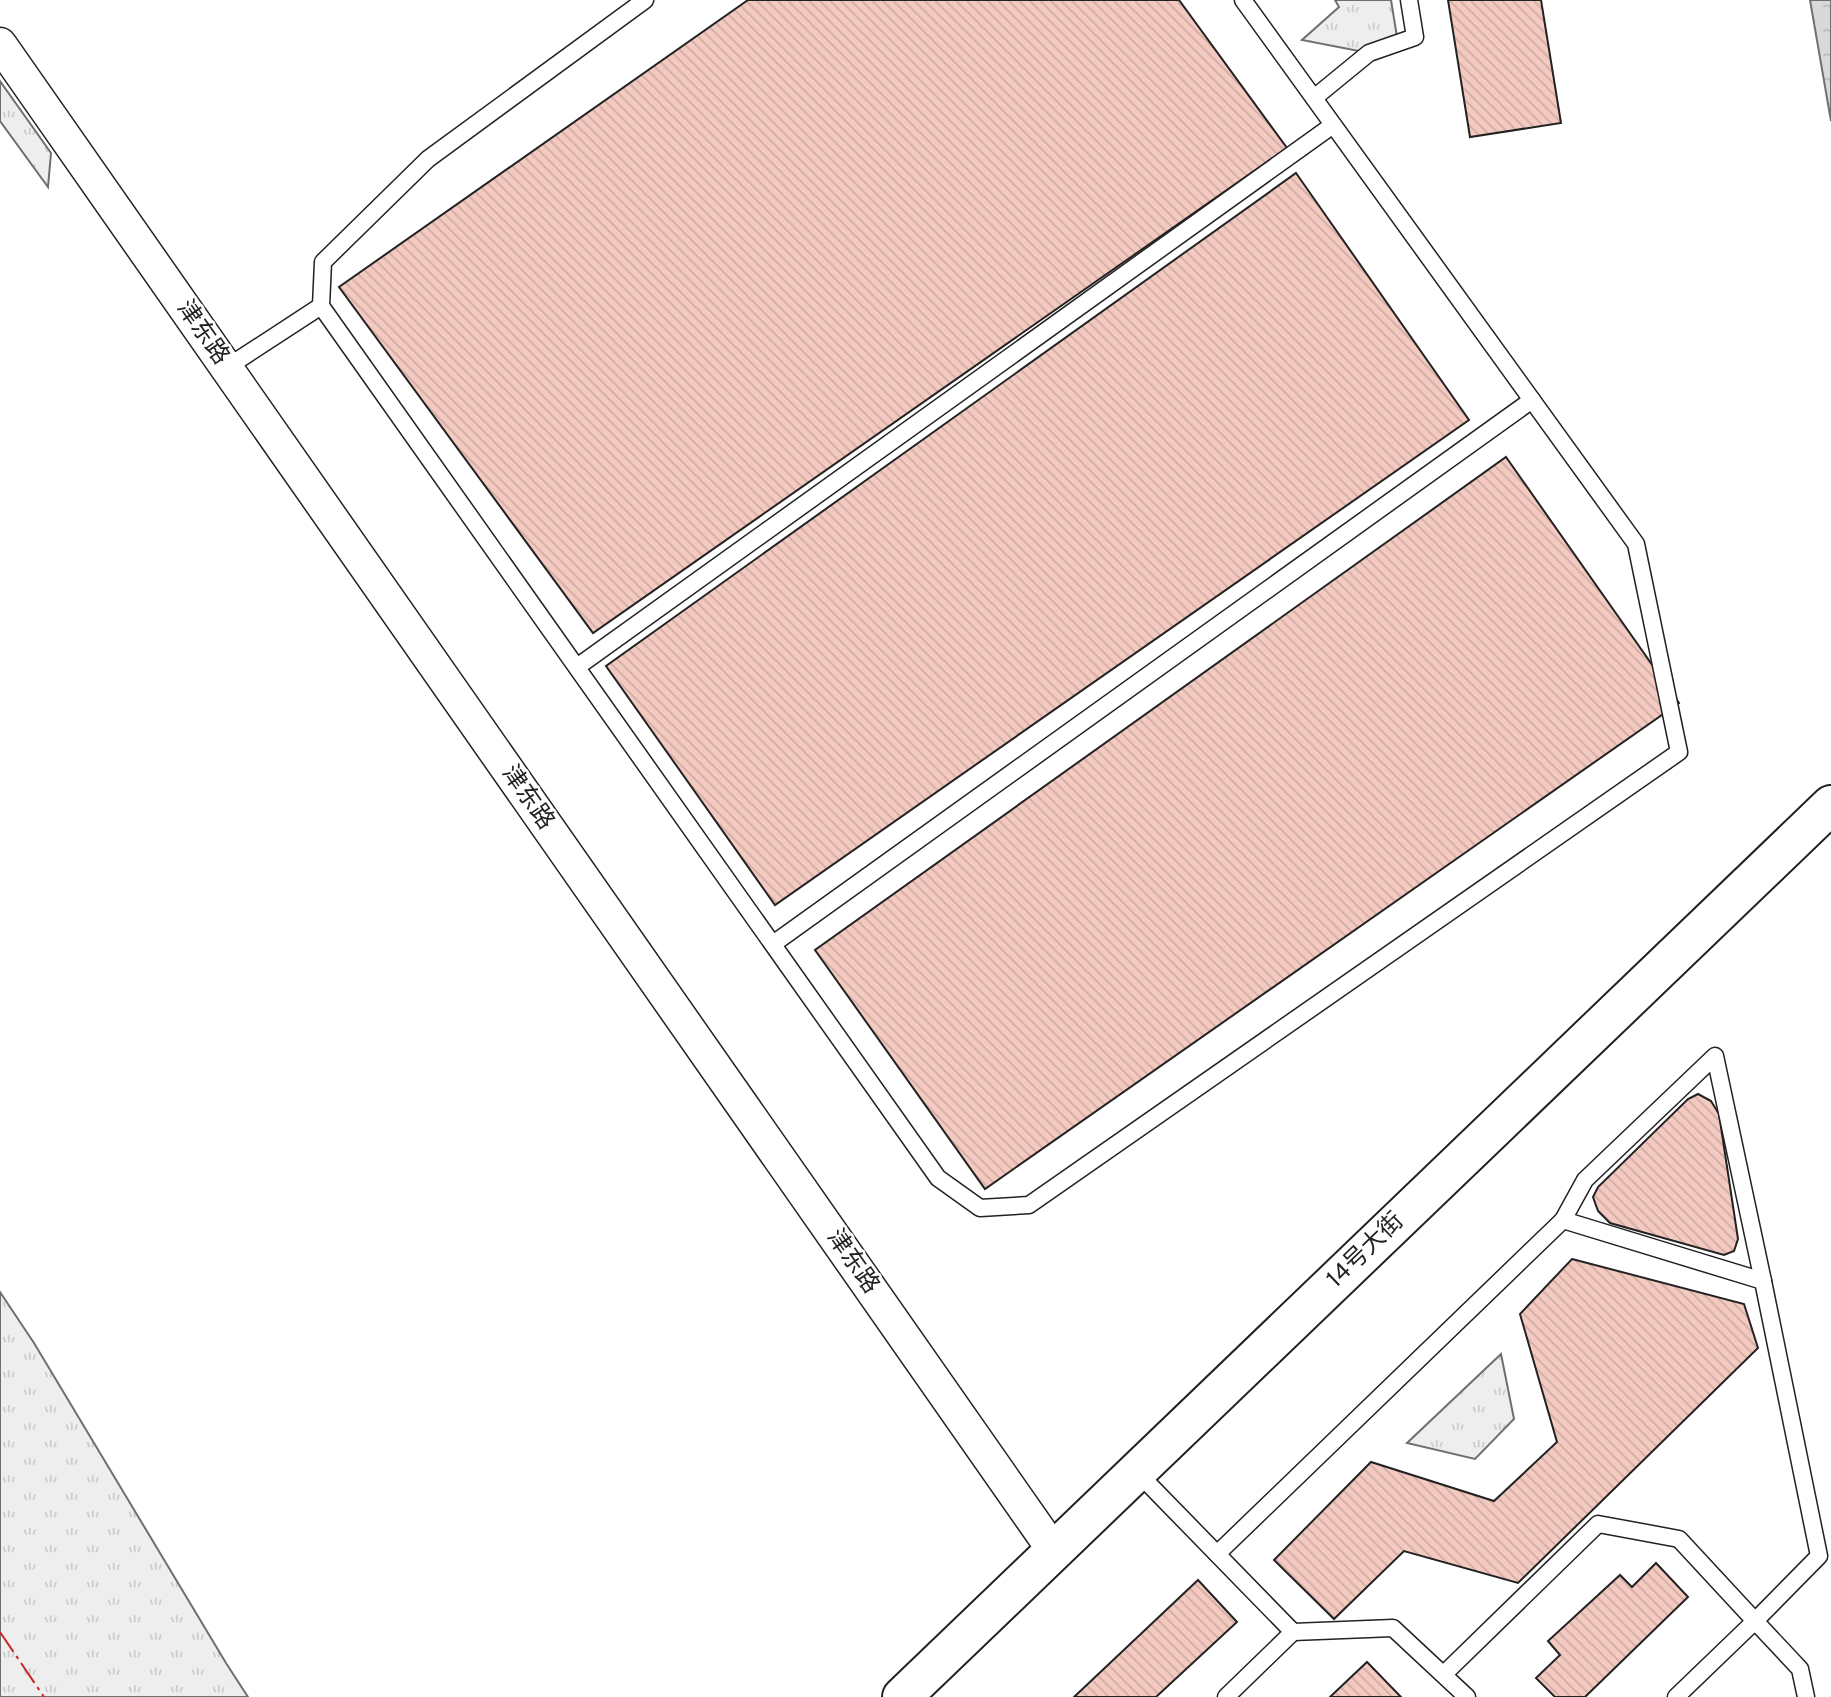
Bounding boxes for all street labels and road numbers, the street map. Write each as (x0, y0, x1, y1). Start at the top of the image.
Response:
street label: 津东路 (169, 295, 235, 371)
street label: 津东路 (494, 760, 560, 836)
street label: 14号大街 (1321, 1207, 1411, 1295)
street label: 津东路 (819, 1224, 885, 1300)

